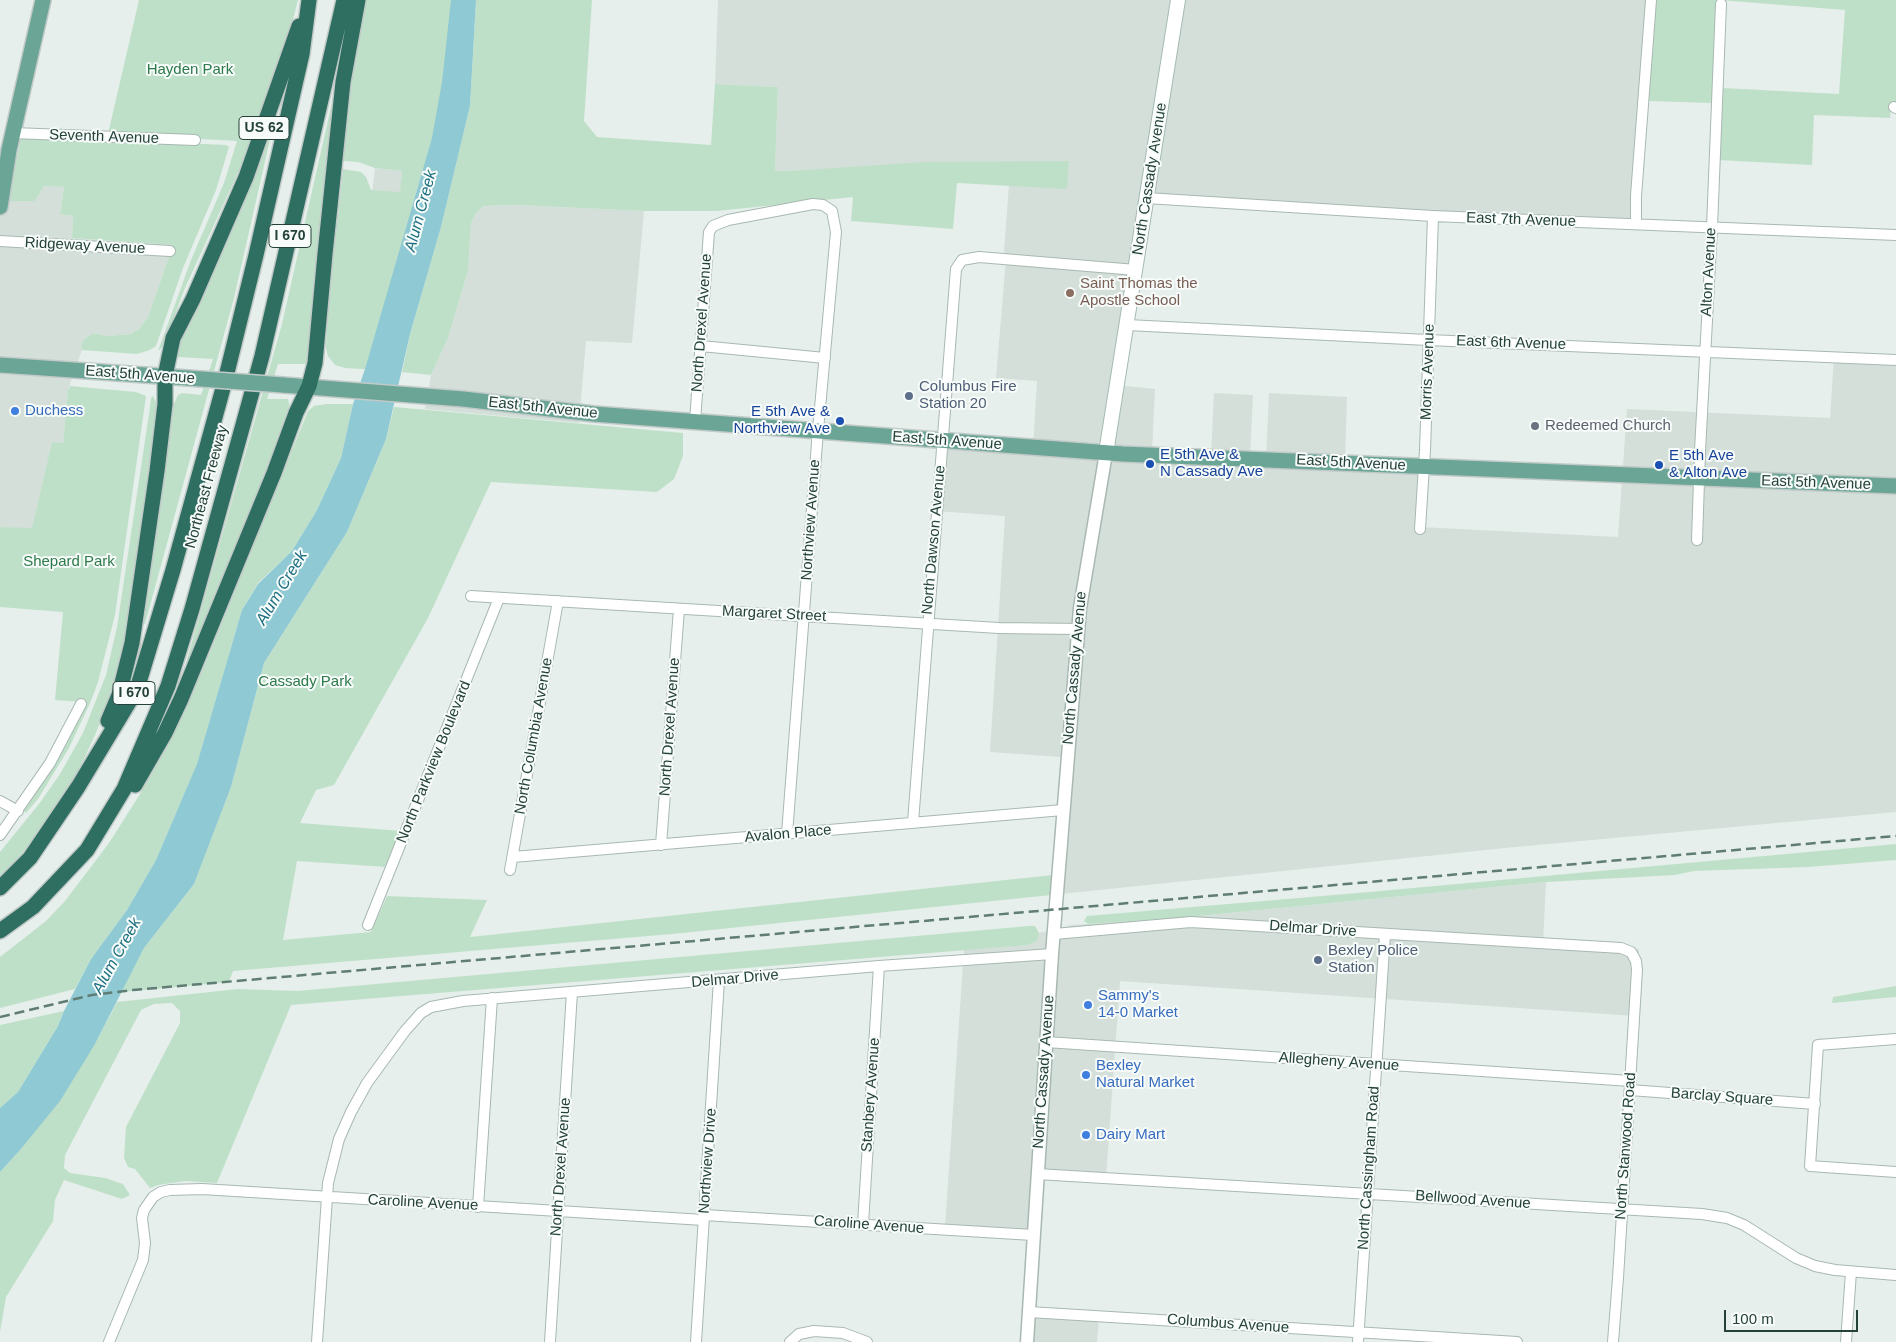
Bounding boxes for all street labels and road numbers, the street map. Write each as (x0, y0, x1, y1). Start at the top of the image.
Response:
street label: North Cassady Avenue (1129, 102, 1171, 256)
road number: US 62 (239, 116, 289, 140)
street label: Seventh Avenue (49, 126, 159, 148)
street label: East 7th Avenue (1466, 209, 1576, 231)
road number: I 670 (269, 225, 311, 248)
street label: Alton Avenue (1698, 227, 1720, 317)
street label: Ridgeway Avenue (24, 234, 146, 258)
street label: North Drexel Avenue (688, 253, 716, 393)
street label: Morris Avenue (1417, 323, 1439, 421)
street label: East 6th Avenue (1456, 332, 1566, 354)
street label: East 5th Avenue (85, 362, 195, 388)
street label: East 5th Avenue (487, 393, 599, 423)
street label: Northeast Freeway (182, 423, 232, 551)
street label: East 5th Avenue (892, 428, 1002, 454)
street label: East 5th Avenue (1296, 451, 1406, 475)
street label: Northview Avenue (798, 459, 824, 581)
street label: North Dawson Avenue (919, 465, 949, 615)
street label: East 5th Avenue (1761, 472, 1871, 494)
street label: North Cassady Avenue (1059, 591, 1091, 745)
street label: Margaret Street (721, 602, 827, 626)
street label: North Columbia Avenue (511, 656, 557, 816)
street label: North Drexel Avenue (656, 657, 684, 797)
street label: North Parkview Boulevard (393, 678, 475, 846)
road number: I 670 (113, 681, 155, 704)
street label: Avalon Place (744, 821, 832, 847)
street label: Delmar Drive (1269, 917, 1357, 941)
street label: Delmar Drive (691, 966, 779, 992)
street label: North Cassady Avenue (1030, 995, 1058, 1149)
street label: Stanbery Avenue (858, 1037, 884, 1153)
street label: Allegheny Avenue (1278, 1049, 1400, 1075)
street label: North Stanwood Road (1612, 1072, 1640, 1220)
street label: Barclay Square (1670, 1084, 1774, 1110)
street label: North Cassingham Road (1354, 1085, 1384, 1251)
street label: North Drexel Avenue (547, 1097, 575, 1237)
street label: Northview Drive (695, 1108, 721, 1214)
street label: Bellwood Avenue (1415, 1187, 1531, 1213)
street label: Caroline Avenue (367, 1191, 479, 1215)
street label: Caroline Avenue (813, 1212, 925, 1238)
street label: Columbus Avenue (1166, 1311, 1290, 1337)

